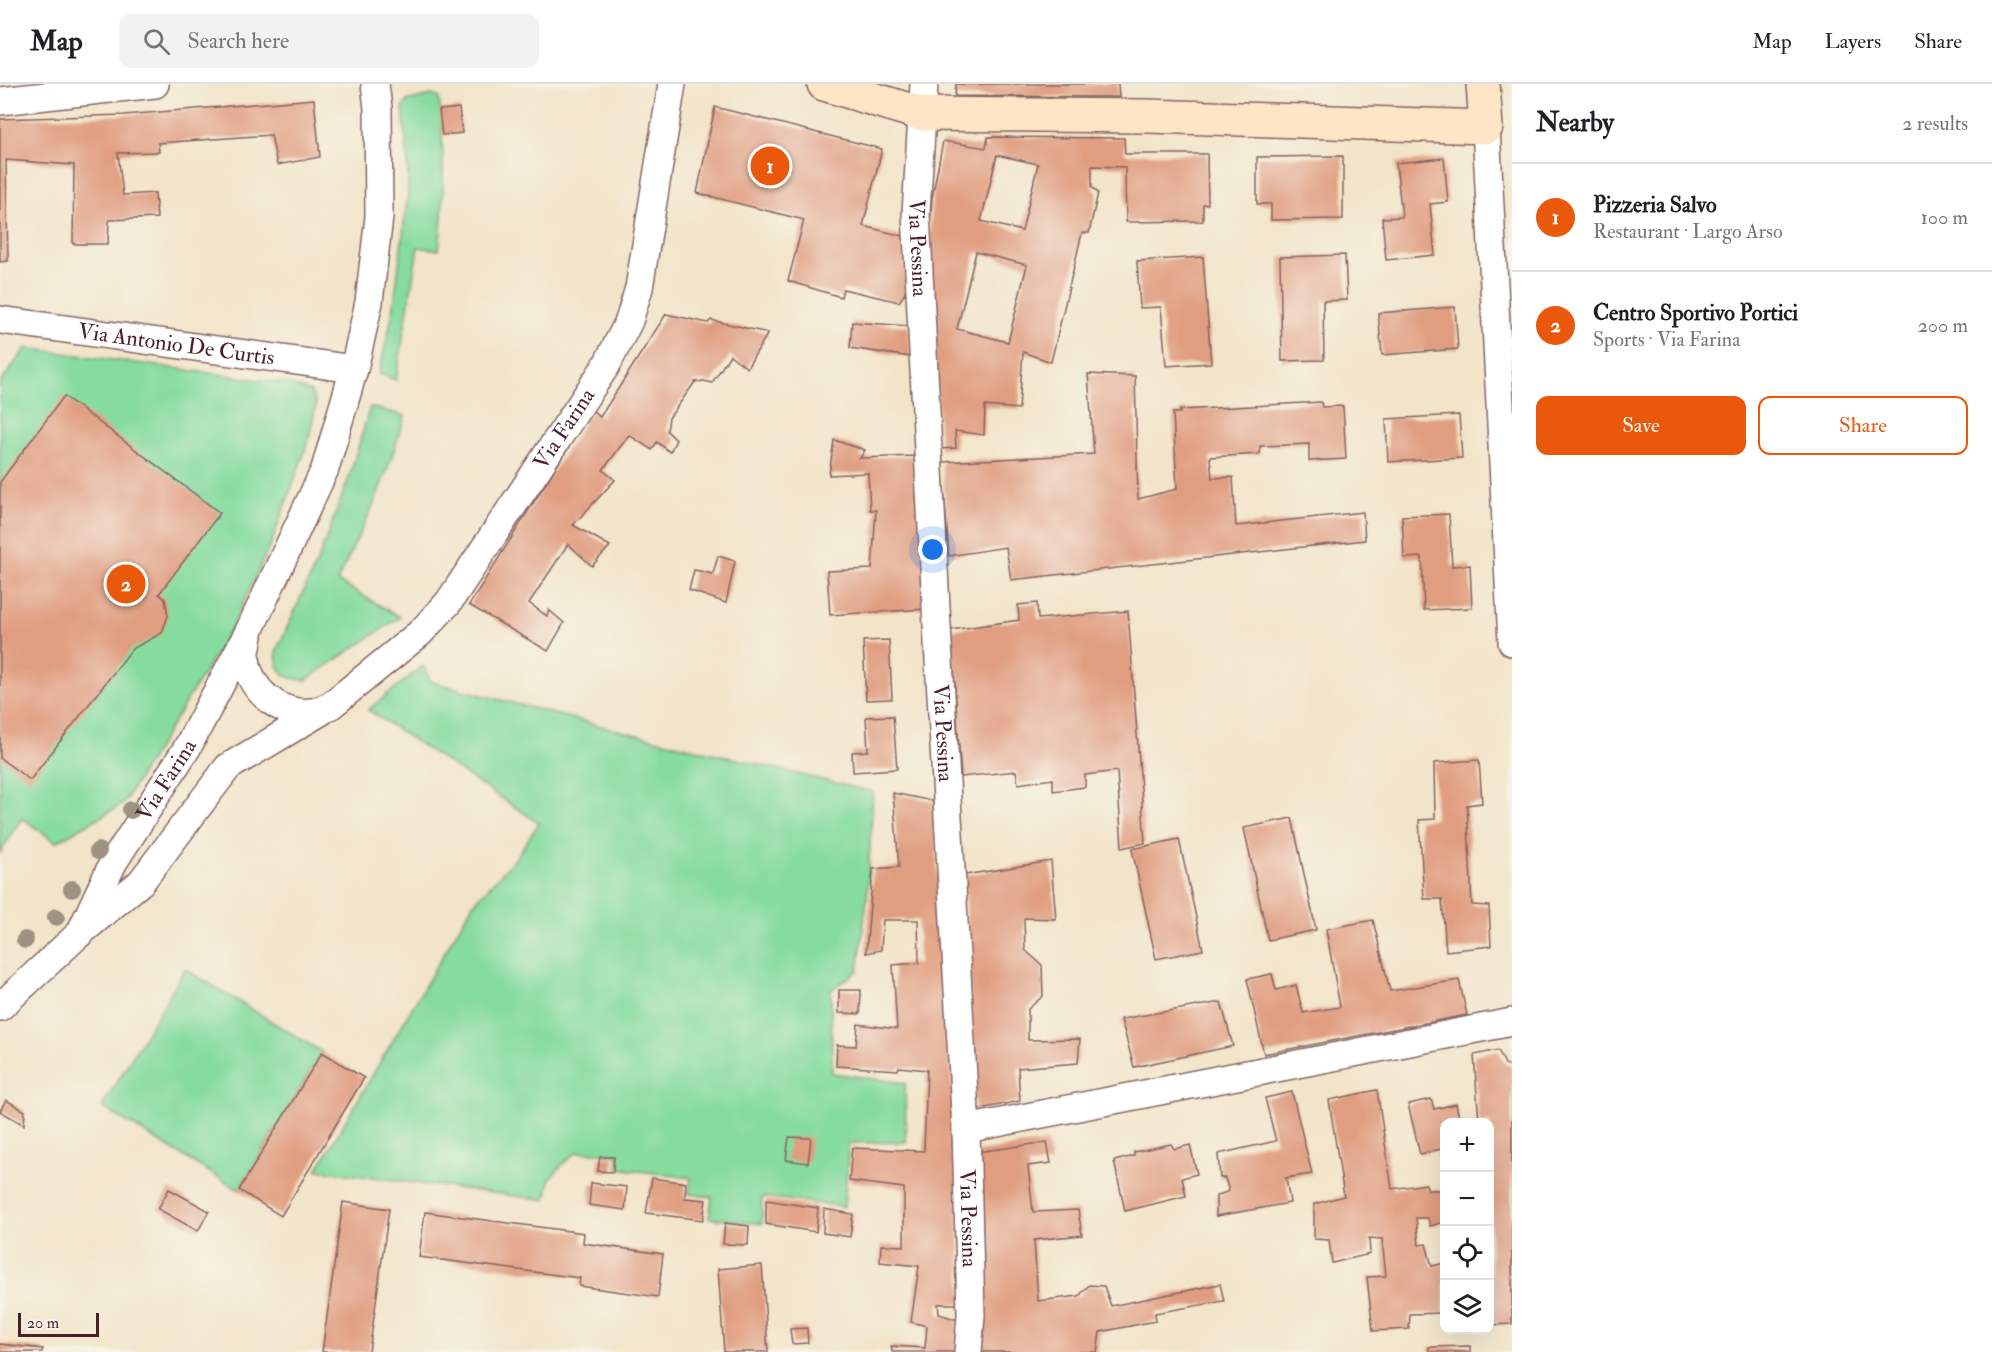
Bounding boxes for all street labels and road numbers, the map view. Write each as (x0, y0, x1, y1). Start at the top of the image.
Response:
street label: Via Pessina (902, 198, 934, 298)
street label: Via Antonio De Curtis (76, 317, 276, 372)
street label: Via Farina (527, 382, 602, 475)
street label: Via Pessina (926, 683, 960, 784)
street label: Via Farina (130, 734, 203, 826)
street label: Via Pessina (953, 1169, 984, 1269)

